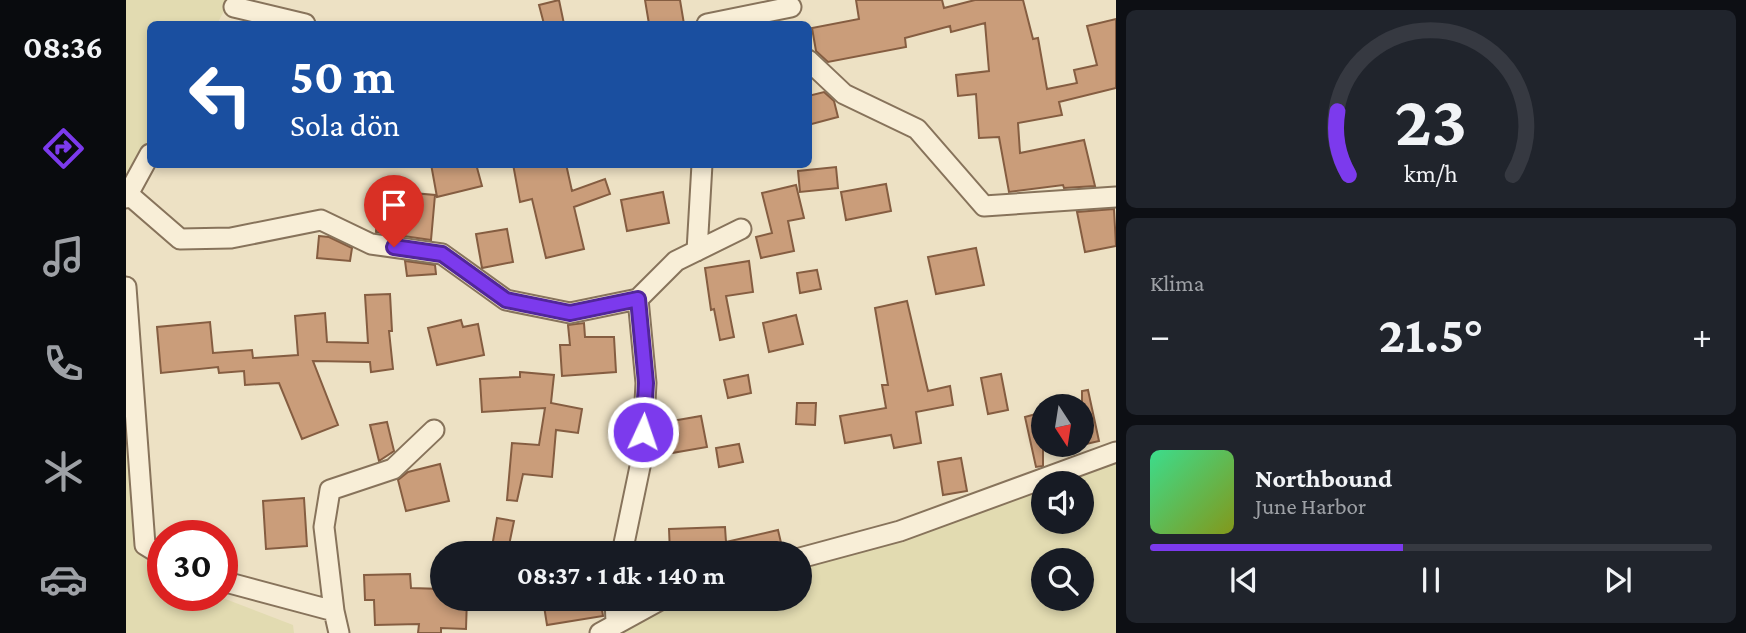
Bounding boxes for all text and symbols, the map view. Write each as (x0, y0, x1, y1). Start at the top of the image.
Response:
text: 08:36 (23, 29, 103, 65)
icon: left (175, 49, 266, 140)
text: 50 m (290, 49, 395, 104)
text: 23 (1395, 80, 1467, 161)
text: Sola dön (290, 107, 400, 143)
icon: directions (39, 124, 88, 173)
text: km/h (1404, 160, 1458, 187)
pin (364, 175, 424, 247)
icon: arrive (375, 186, 413, 224)
icon: music (39, 232, 88, 281)
text: Klima (1150, 270, 1204, 296)
text: 21.5° (1379, 305, 1484, 363)
text: − (1150, 314, 1170, 356)
text: + (1692, 314, 1712, 356)
icon: phone (39, 339, 88, 388)
north arrow (1031, 394, 1094, 457)
map controls (1031, 394, 1094, 611)
position arrow (606, 395, 680, 469)
icon: climate (39, 447, 88, 496)
text: Northbound (1255, 464, 1392, 493)
button: sound (1031, 471, 1094, 534)
text: June Harbor (1255, 493, 1366, 519)
speed limit sign: 30 (147, 520, 238, 611)
button: search (1031, 548, 1094, 611)
icon: car (39, 555, 88, 604)
text: 08:37 · 1 dk · 140 m (517, 561, 725, 590)
icon: previous (1225, 561, 1263, 599)
icon: pause (1412, 561, 1450, 599)
icon: next (1599, 561, 1637, 599)

